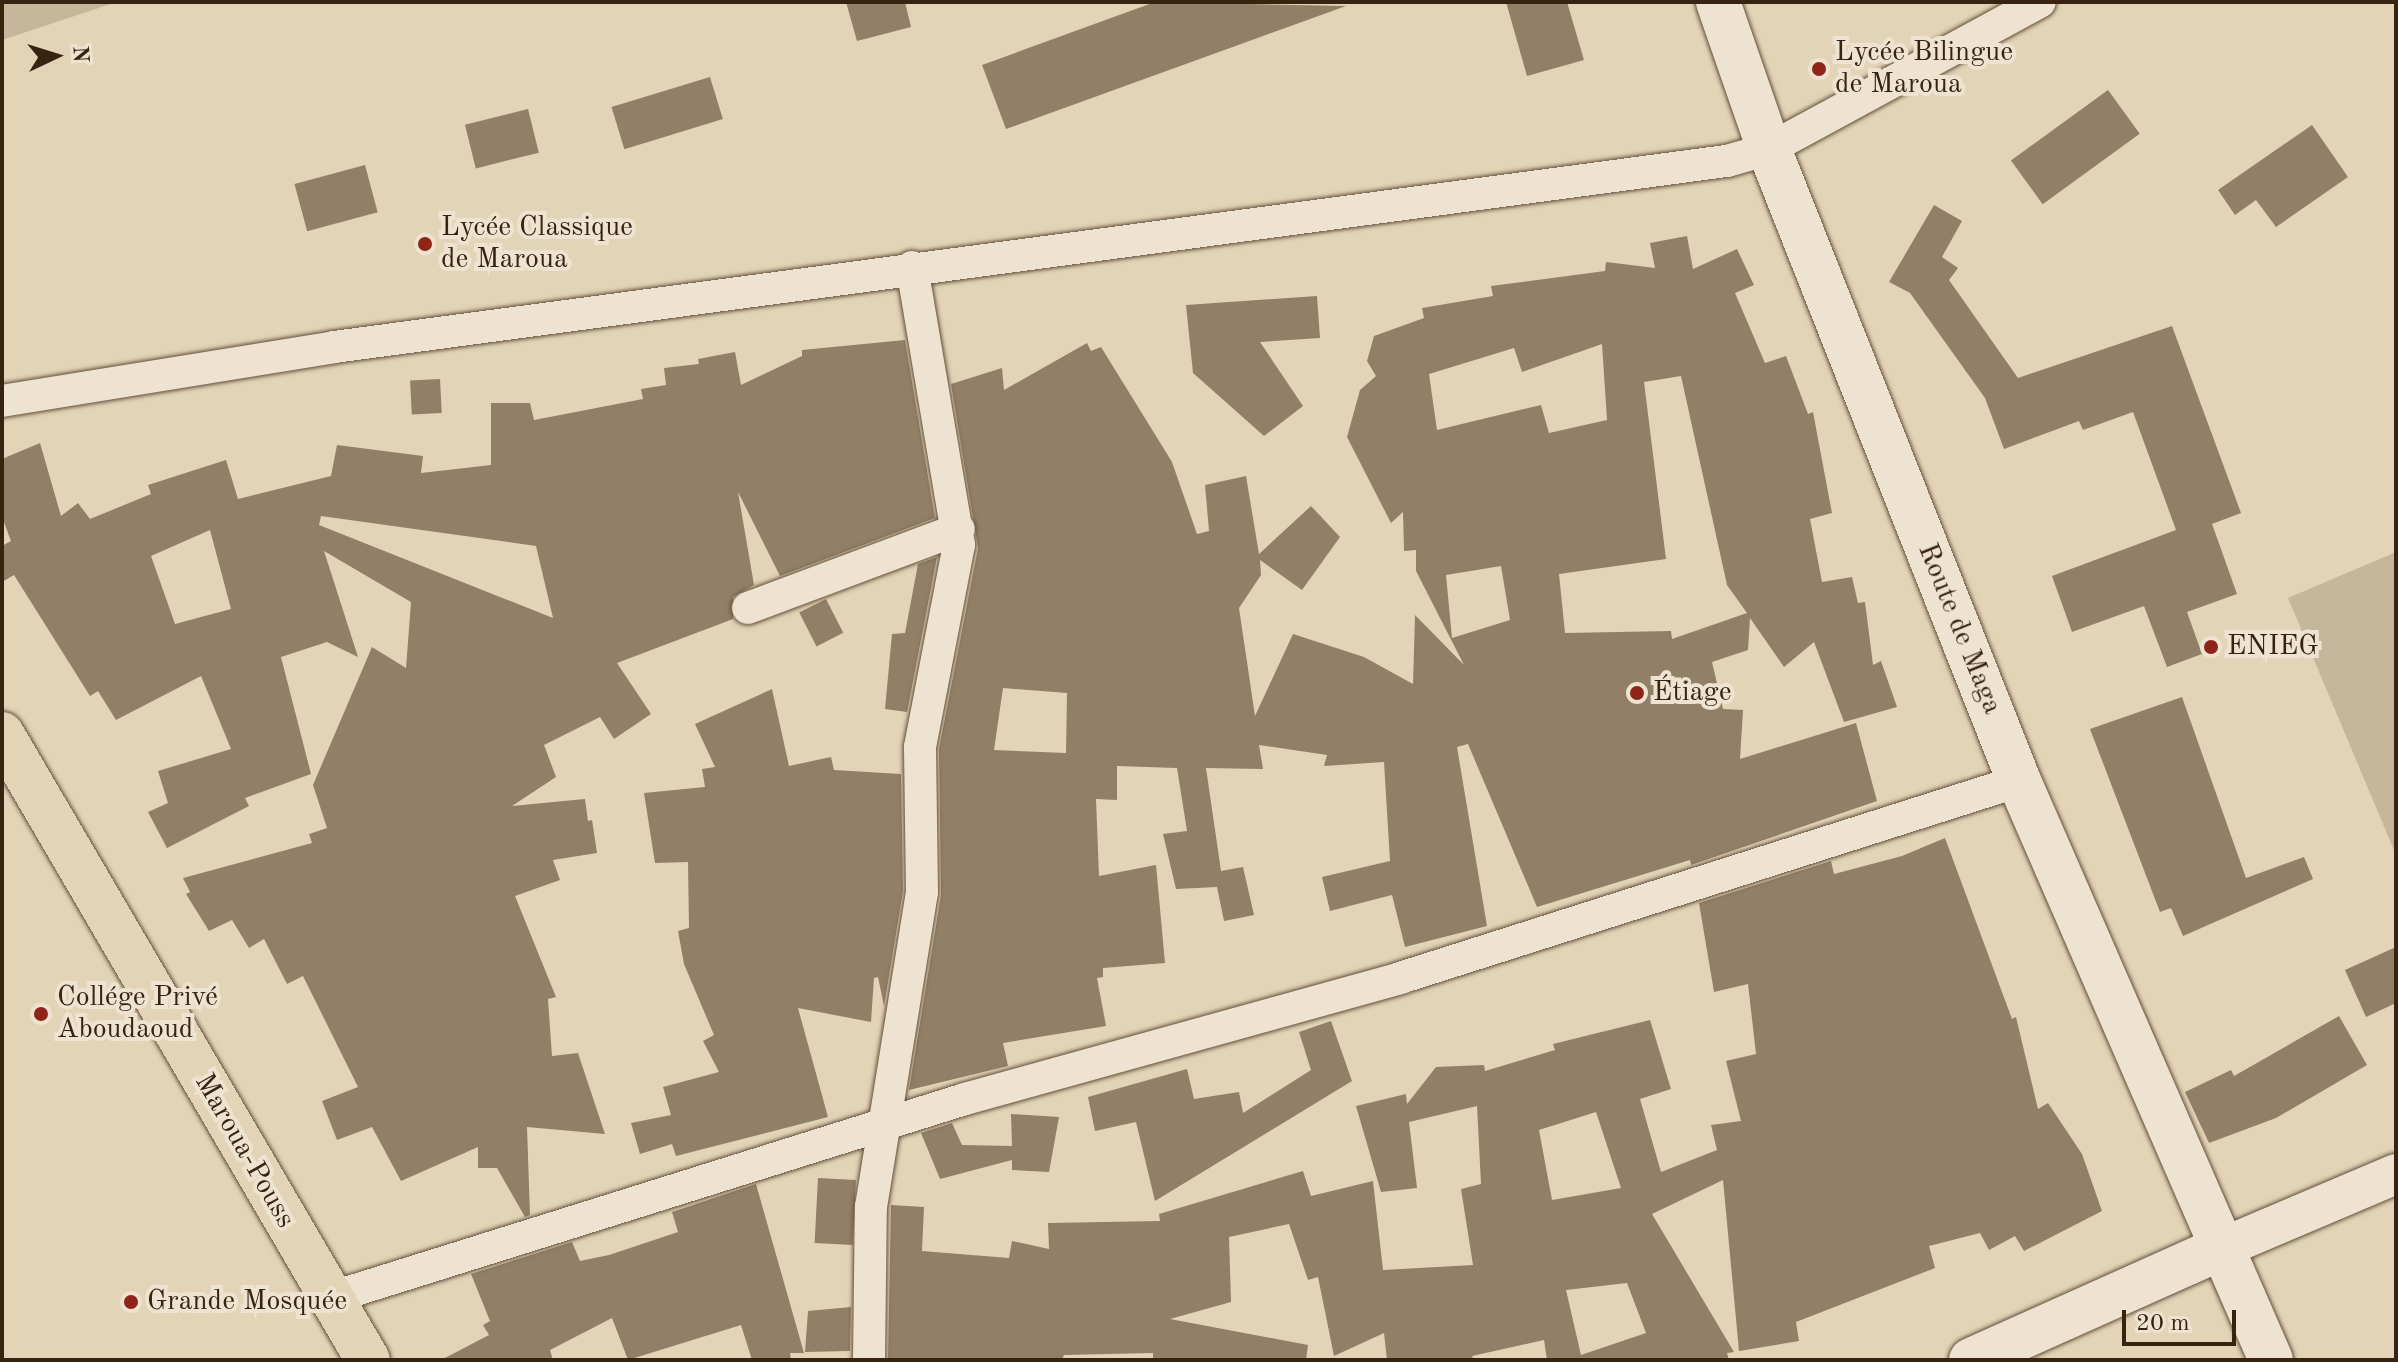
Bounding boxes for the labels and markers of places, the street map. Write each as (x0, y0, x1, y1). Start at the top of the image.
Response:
place label: Lycée Bilingue de Maroua (1835, 36, 2013, 102)
marker: Lycée Bilingue de Maroua (1810, 60, 1828, 78)
place label: Lycée Classique de Maroua (441, 211, 633, 277)
marker: Lycée Classique de Maroua (416, 235, 434, 253)
place label: ENIEG (2227, 630, 2318, 664)
marker: ENIEG (2202, 638, 2220, 656)
place label: Étiage (1653, 676, 1732, 710)
marker: Étiage (1628, 684, 1646, 702)
place label: Collége Privé Aboudaoud (57, 981, 218, 1047)
marker: Collége Privé Aboudaoud (32, 1005, 50, 1023)
place label: Grande Mosquée (147, 1285, 347, 1319)
marker: Grande Mosquée (122, 1293, 140, 1311)

